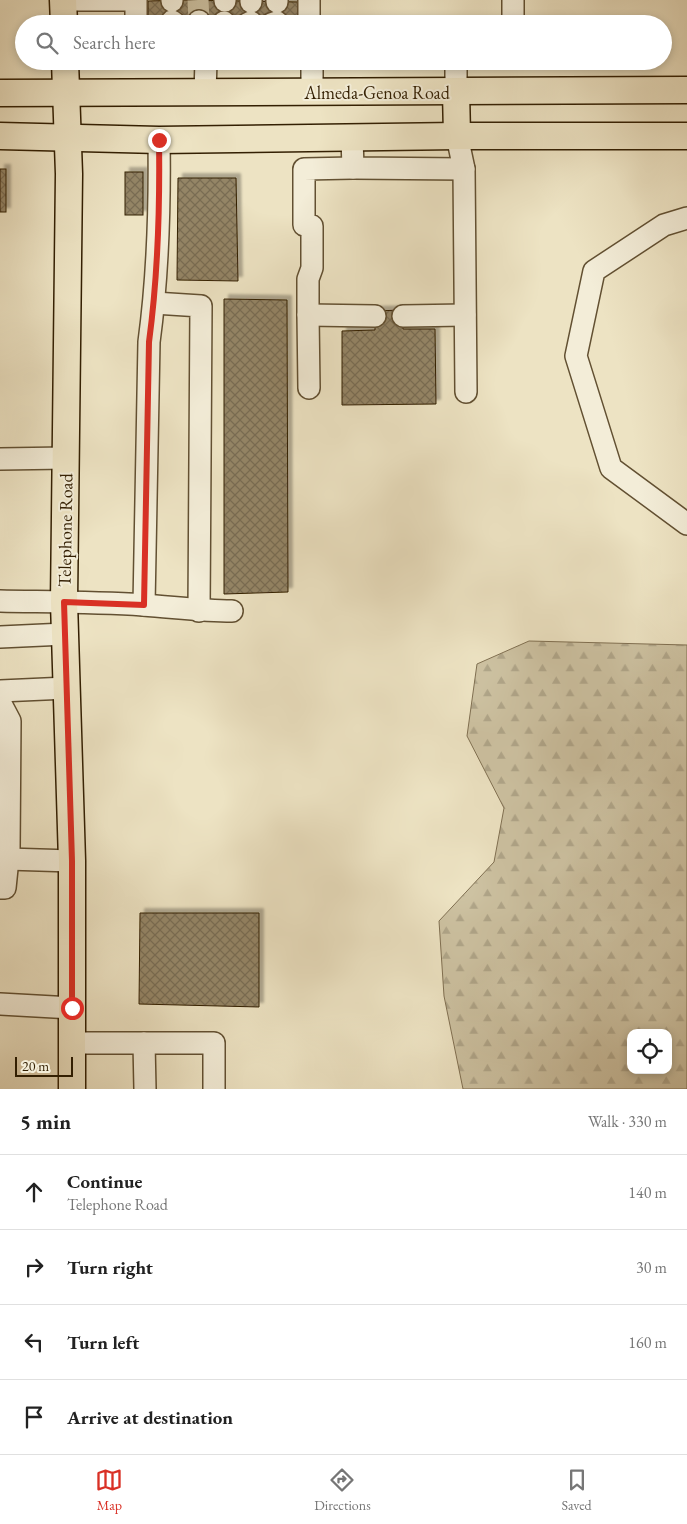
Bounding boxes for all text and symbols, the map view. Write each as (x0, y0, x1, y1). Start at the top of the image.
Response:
search box (15, 15, 672, 70)
icon: search (33, 29, 61, 57)
text: Search here (73, 30, 155, 55)
street label: Almeda-Genoa Road (303, 81, 451, 104)
route end (148, 129, 171, 152)
street label: Telephone Road (53, 472, 78, 587)
route start (61, 997, 84, 1020)
map controls (627, 1029, 672, 1074)
button: locate (627, 1029, 672, 1074)
scale bar (15, 1054, 72, 1077)
text: 20 m (22, 1057, 49, 1075)
text: 5 min (20, 1108, 71, 1135)
text: Walk · 330 m (588, 1111, 667, 1132)
text: Continue (67, 1169, 142, 1194)
icon: ahead (20, 1178, 48, 1206)
text: 140 m (628, 1182, 667, 1203)
text: Telephone Road (67, 1194, 168, 1215)
icon: right (20, 1253, 48, 1281)
text: Turn right (67, 1255, 153, 1280)
text: 30 m (636, 1257, 667, 1278)
icon: left (20, 1328, 48, 1356)
text: Turn left (67, 1330, 139, 1355)
text: 160 m (628, 1332, 667, 1353)
icon: arrive (20, 1403, 48, 1431)
text: Arrive at destination (67, 1405, 233, 1430)
tab: Map (95, 1466, 123, 1514)
tab: Directions (314, 1466, 371, 1514)
tab: Saved (562, 1466, 592, 1514)

